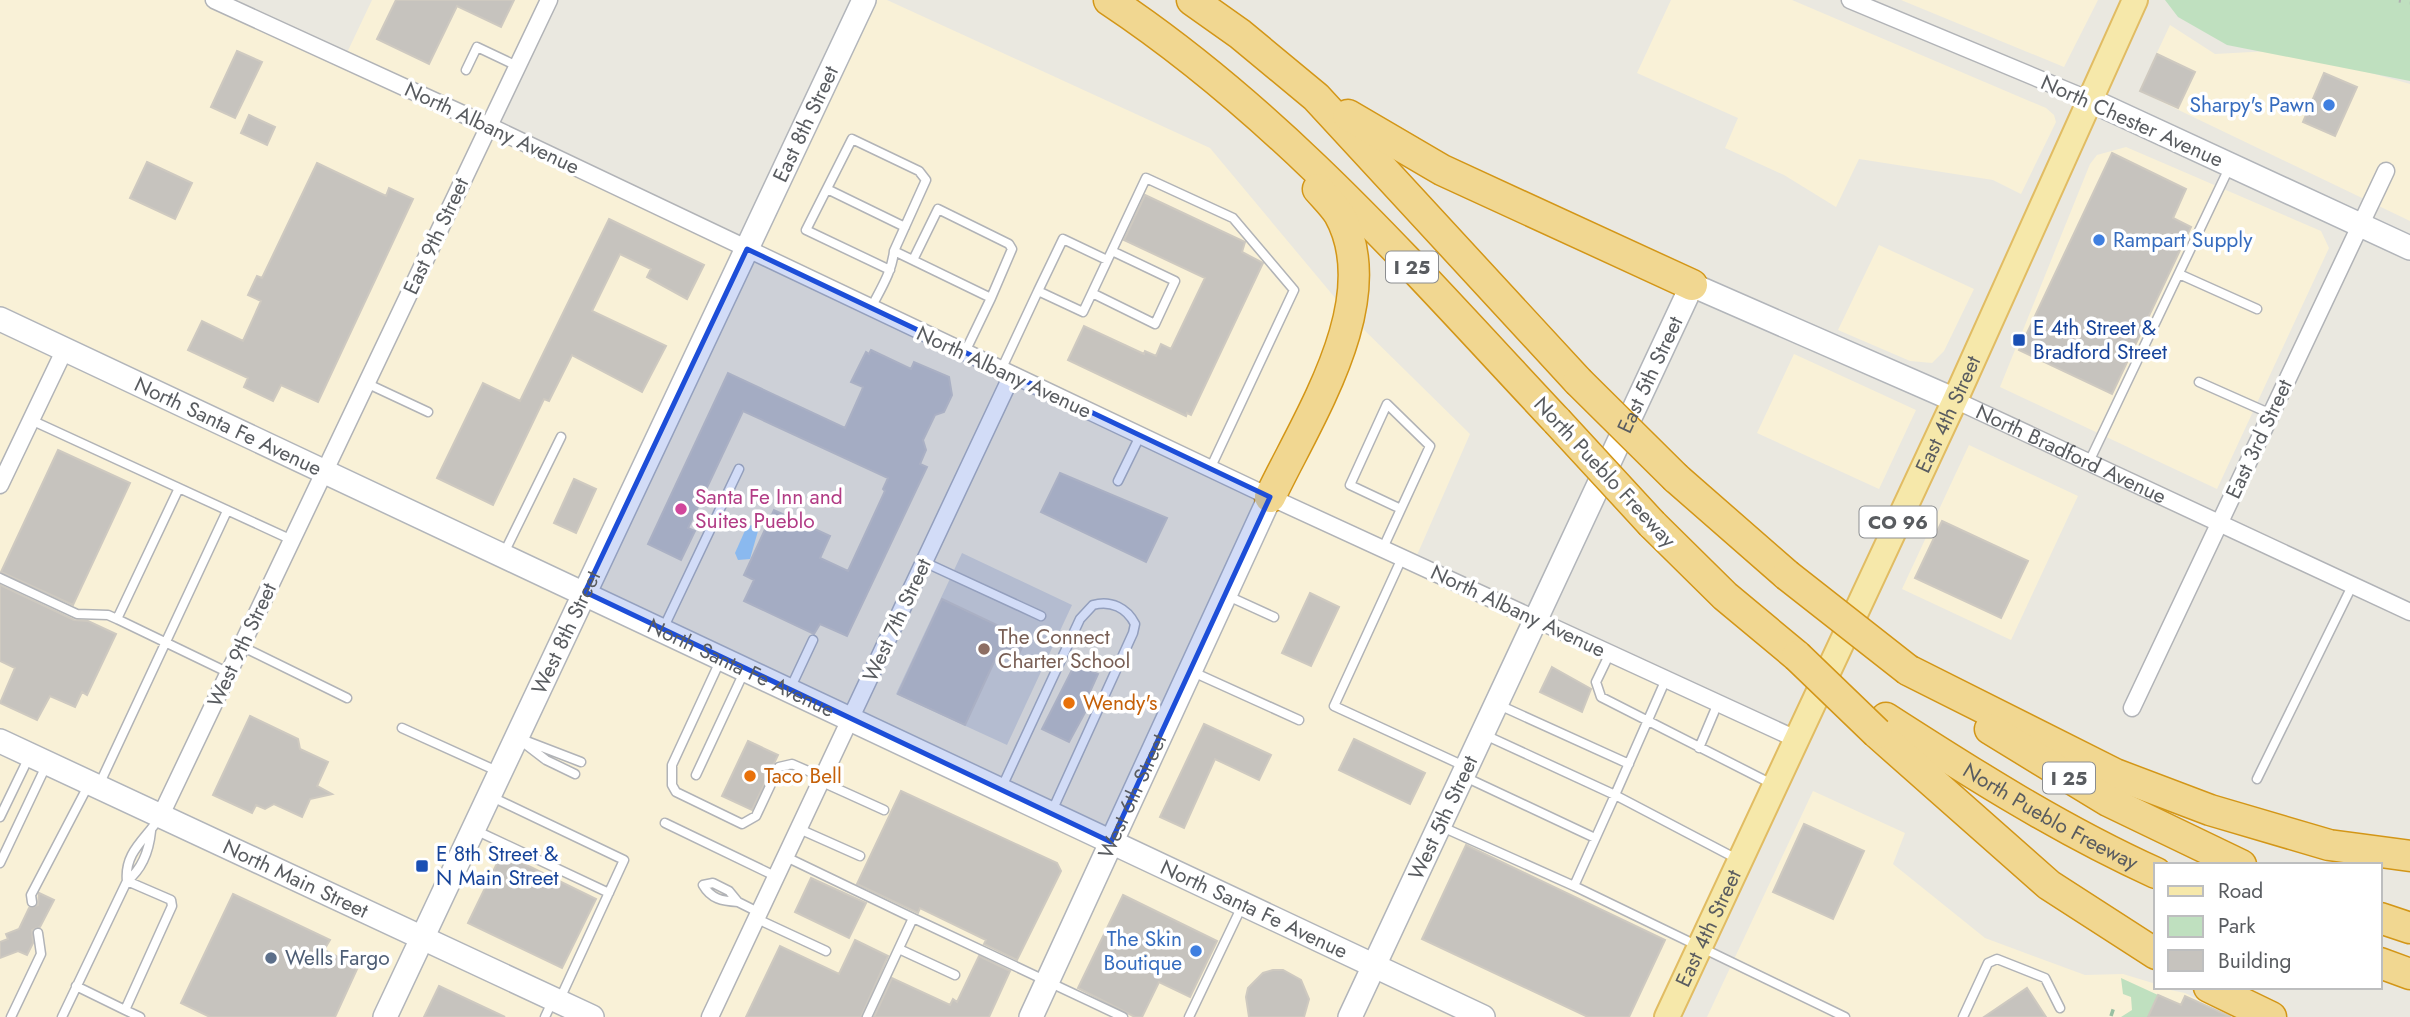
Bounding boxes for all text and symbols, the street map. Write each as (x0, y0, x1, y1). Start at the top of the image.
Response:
street label: East 8th Street (765, 61, 846, 187)
street label: North Chester Avenue (2036, 67, 2228, 175)
street label: North Albany Avenue (400, 74, 585, 182)
place label: Sharpy's Pawn (2189, 90, 2315, 120)
marker: Sharpy's Pawn (2321, 97, 2337, 113)
street label: East 9th Street (396, 173, 476, 299)
place label: Rampart Supply (2113, 225, 2253, 255)
marker: Rampart Supply (2091, 232, 2107, 248)
road number: I 25 (1386, 252, 1438, 282)
street label: East 5th Street (1610, 311, 1690, 438)
place label: E 4th Street & Bradford Street (2033, 313, 2167, 367)
street label: North Albany Avenue (912, 318, 1097, 426)
marker: E 4th Street & Bradford Street (2011, 332, 2027, 348)
street label: East 4th Street (1908, 351, 1988, 478)
street label: North Santa Fe Avenue (129, 369, 327, 483)
street label: East 3rd Street (2218, 374, 2300, 504)
street label: North Pueblo Freeway (1527, 390, 1684, 555)
street label: North Bradford Avenue (1971, 397, 2171, 511)
place label: Santa Fe Inn and Suites Pueblo (695, 482, 843, 536)
marker: Santa Fe Inn and Suites Pueblo (673, 501, 689, 517)
road number: CO 96 (1860, 506, 1937, 538)
street label: West 7th Street (855, 553, 939, 687)
street label: North Albany Avenue (1426, 557, 1611, 665)
street label: West 8th Street (524, 566, 608, 699)
street label: West 9th Street (200, 578, 284, 712)
street label: North Santa Fe Avenue (642, 611, 840, 725)
place label: The Connect Charter School (998, 622, 1130, 676)
marker: The Connect Charter School (976, 641, 992, 657)
place label: Wendy's (1083, 688, 1158, 718)
marker: Wendy's (1061, 695, 1077, 711)
street label: West 6th Street (1091, 729, 1174, 864)
street label: West 5th Street (1401, 751, 1485, 885)
street label: North Pueblo Freeway (1957, 755, 2144, 878)
place label: Taco Bell (764, 761, 842, 791)
road number: I 25 (2043, 762, 2095, 793)
marker: Taco Bell (742, 768, 758, 784)
street label: North Main Street (218, 832, 373, 926)
place label: E 8th Street & N Main Street (436, 839, 559, 893)
street label: North Santa Fe Avenue (1155, 852, 1353, 966)
marker: E 8th Street & N Main Street (414, 858, 430, 874)
legend (2154, 863, 2382, 989)
street label: East 4th Street (1668, 865, 1749, 992)
text: Road (2218, 876, 2263, 906)
text: Park (2218, 911, 2256, 941)
place label: The Skin Boutique (1103, 924, 1182, 978)
place label: Wells Fargo (285, 943, 390, 973)
marker: The Skin Boutique (1188, 943, 1204, 959)
text: Building (2218, 946, 2291, 976)
marker: Wells Fargo (263, 950, 279, 966)

